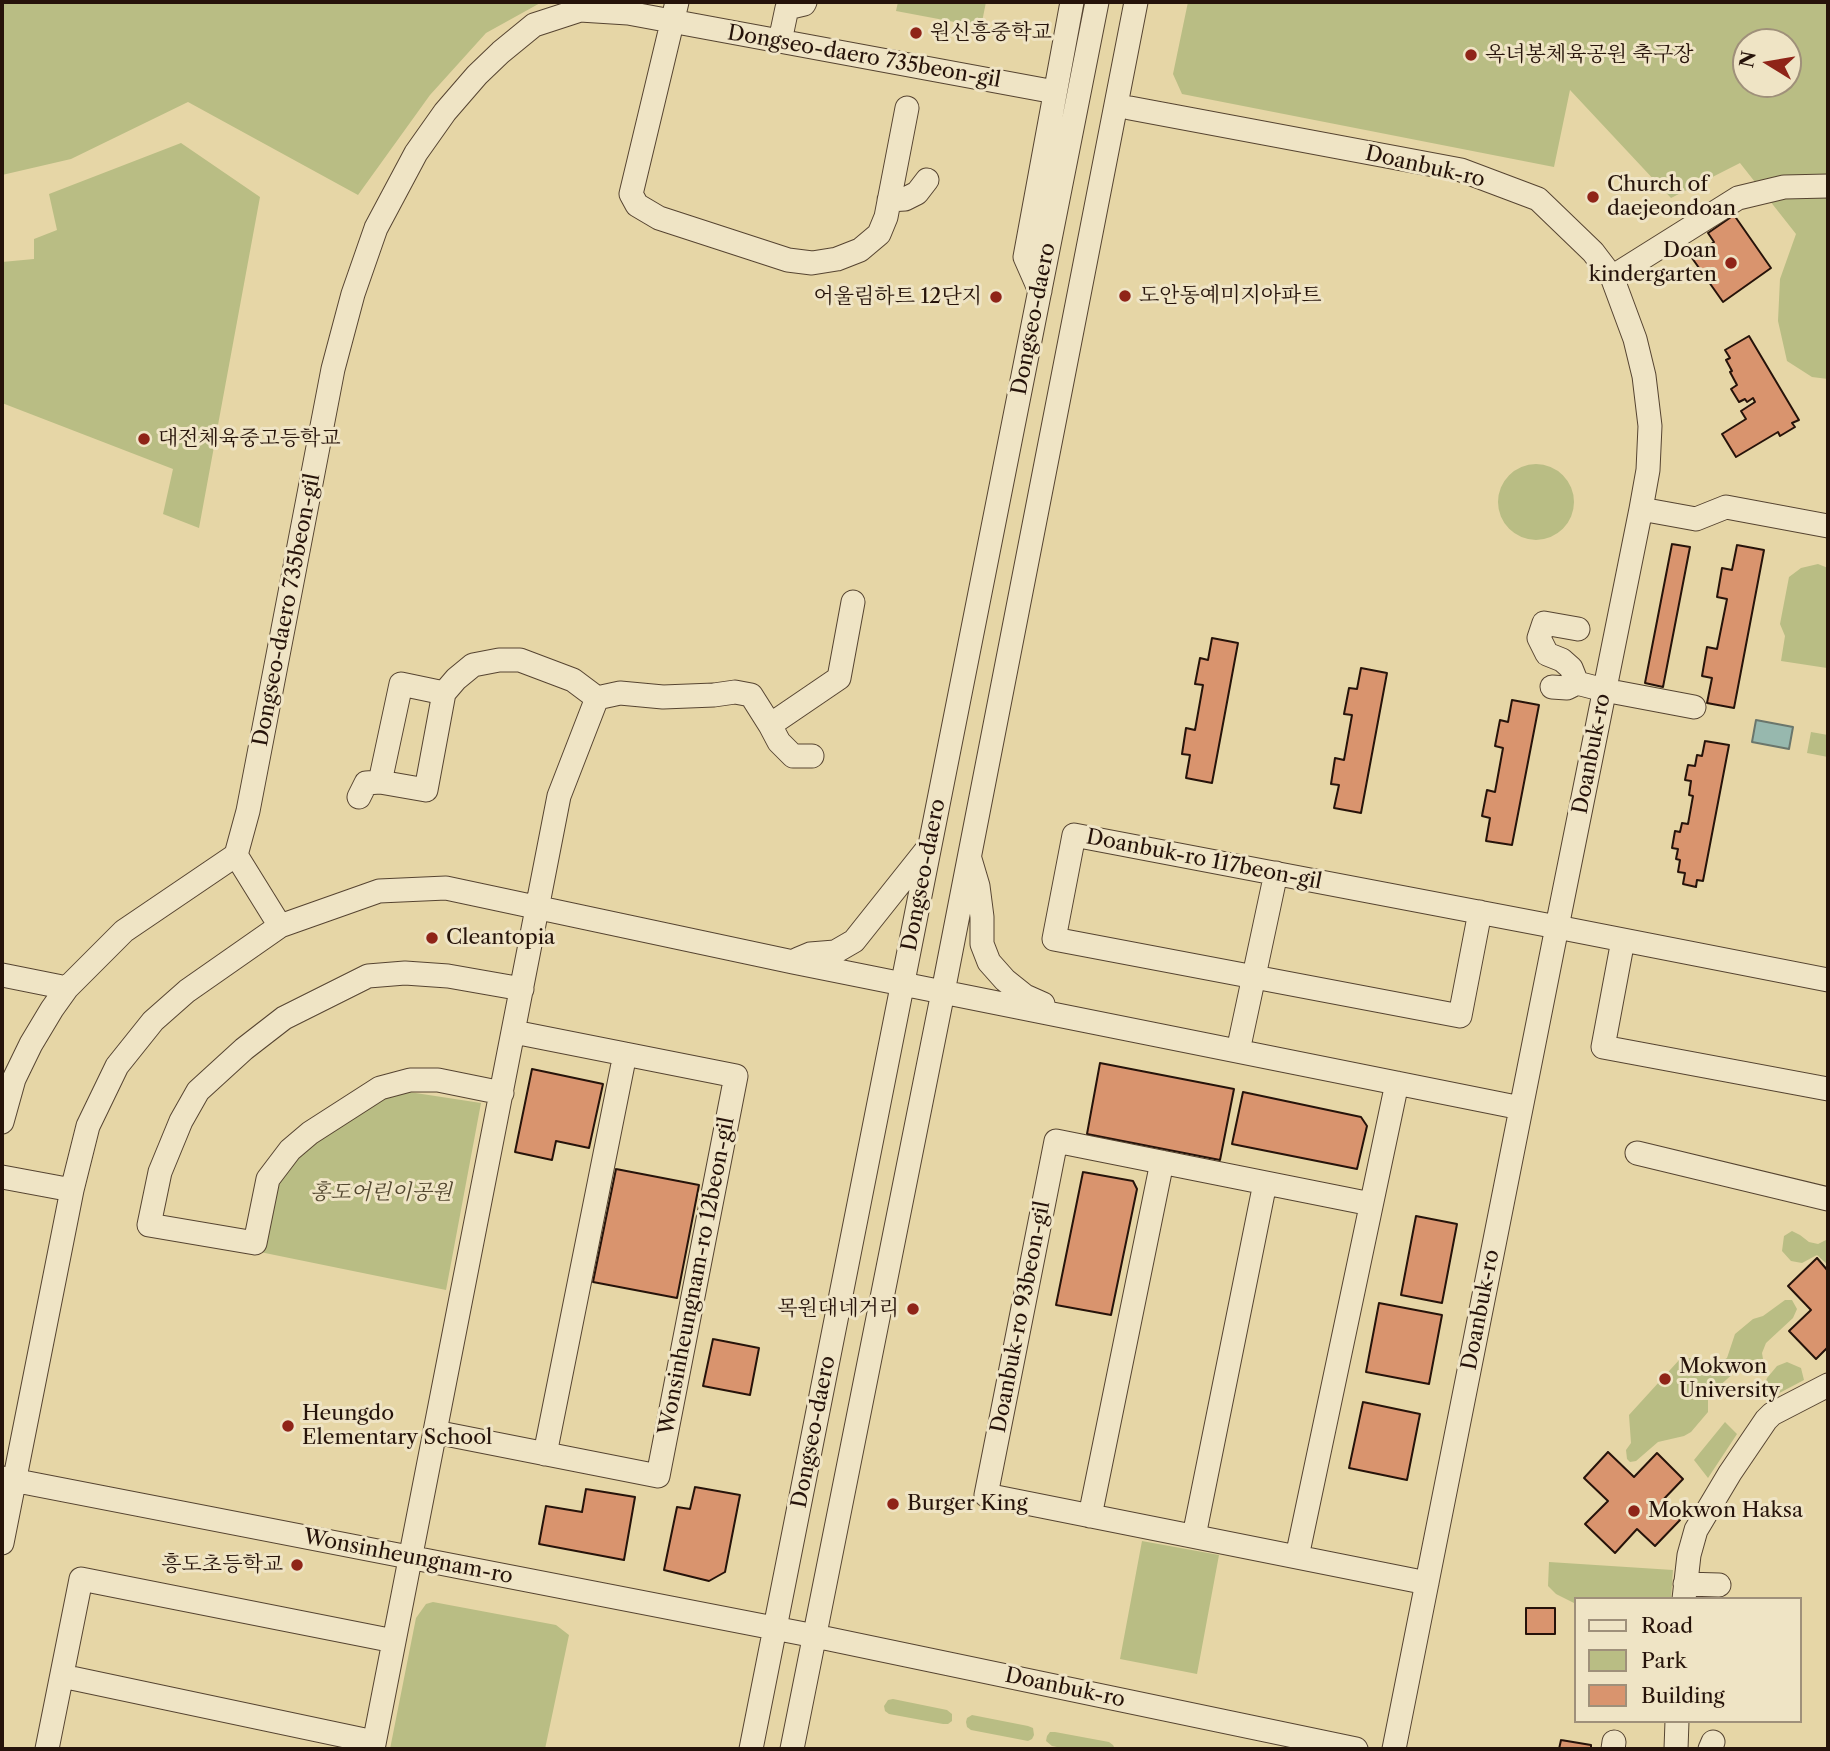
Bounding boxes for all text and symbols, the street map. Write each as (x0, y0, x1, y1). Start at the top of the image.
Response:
place label: 원신흥중학교 (930, 20, 1052, 46)
street label: Dongseo-daero 735beon-gil (725, 21, 1003, 93)
marker: 원신흥중학교 (908, 25, 924, 41)
north arrow (1732, 28, 1802, 98)
place label: 옥녀봉체육공원 축구장 (1485, 42, 1693, 68)
marker: 옥녀봉체육공원 축구장 (1463, 47, 1479, 63)
text: N (1735, 49, 1761, 70)
street label: Doanbuk-ro (1363, 141, 1487, 193)
place label: Church of daejeondoan (1607, 172, 1736, 222)
marker: Church of daejeondoan (1585, 189, 1601, 205)
place label: Doan kindergarten (1589, 238, 1717, 288)
street label: Dongseo-daero (1007, 241, 1061, 397)
marker: Doan kindergarten (1723, 255, 1739, 271)
place label: 도안동예미지아파트 (1139, 283, 1322, 309)
place label: 어울림하트 12단지 (813, 284, 982, 310)
marker: 도안동예미지아파트 (1117, 288, 1133, 304)
marker: 어울림하트 12단지 (988, 289, 1004, 305)
place label: 대전체육중고등학교 (158, 426, 341, 452)
marker: 대전체육중고등학교 (136, 431, 152, 447)
street label: Dongseo-daero 735beon-gil (248, 472, 326, 748)
street label: Doanbuk-ro (1568, 692, 1616, 816)
street label: Dongseo-daero (897, 797, 951, 953)
street label: Doanbuk-ro 117beon-gil (1084, 825, 1324, 895)
place label: Cleantopia (446, 925, 555, 951)
marker: Cleantopia (424, 930, 440, 946)
street label: Wonsinheungnam-ro 12beon-gil (654, 1115, 740, 1437)
park label: 홍도어린이공원 (310, 1180, 452, 1206)
street label: Doanbuk-ro 93beon-gil (986, 1199, 1056, 1435)
street label: Doanbuk-ro (1457, 1248, 1505, 1372)
place label: 목원대네거리 (777, 1296, 899, 1322)
marker: 목원대네거리 (905, 1301, 921, 1317)
street label: Dongseo-daero (787, 1354, 841, 1510)
place label: Mokwon University (1679, 1354, 1780, 1404)
marker: Mokwon University (1657, 1371, 1673, 1387)
place label: Heungdo Elementary School (302, 1401, 492, 1451)
marker: Heungdo Elementary School (280, 1418, 296, 1434)
place label: Burger King (907, 1491, 1027, 1517)
marker: Burger King (885, 1496, 901, 1512)
place label: Mokwon Haksa (1648, 1498, 1803, 1524)
marker: Mokwon Haksa (1626, 1503, 1642, 1519)
street label: Wonsinheungnam-ro (301, 1524, 515, 1590)
place label: 흥도초등학교 (161, 1552, 283, 1578)
marker: 흥도초등학교 (289, 1557, 305, 1573)
legend (1574, 1597, 1802, 1723)
text: Road (1641, 1613, 1693, 1638)
text: Park (1641, 1648, 1687, 1673)
street label: Doanbuk-ro (1003, 1663, 1127, 1713)
text: Building (1641, 1683, 1725, 1708)

